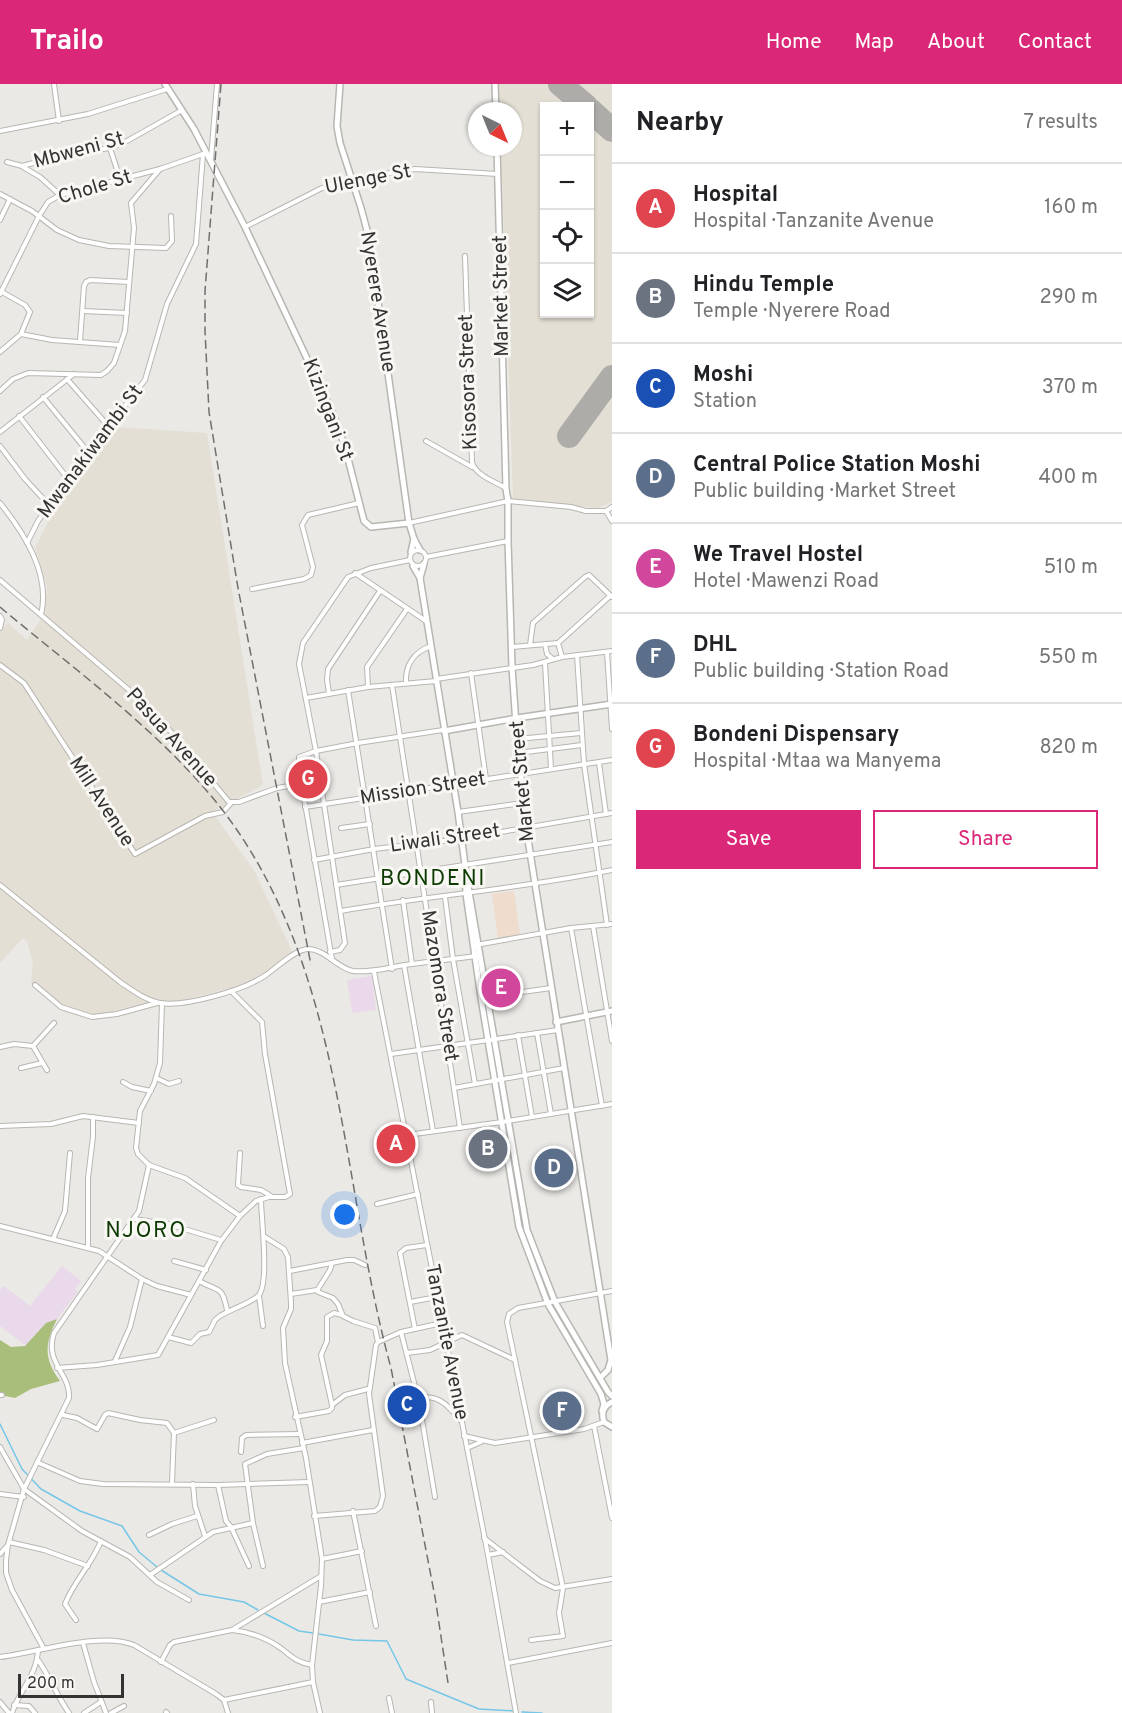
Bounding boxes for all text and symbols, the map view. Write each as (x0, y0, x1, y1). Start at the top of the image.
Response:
text: Trailo (30, 24, 104, 60)
text: Home (766, 29, 822, 56)
text: Map (855, 29, 894, 56)
text: About (927, 29, 985, 56)
text: Contact (1018, 29, 1092, 56)
north arrow (468, 102, 522, 156)
map controls (540, 102, 594, 318)
button: + (540, 102, 594, 156)
text: Nearby (636, 107, 724, 140)
text: 7 results (1023, 110, 1098, 136)
street label: Mbweni St (31, 126, 127, 176)
button: − (540, 156, 594, 210)
street label: Ulenge St (323, 159, 413, 201)
street label: Chole St (55, 165, 135, 211)
text: Hospital (693, 182, 778, 209)
text: A (648, 195, 663, 221)
text: 160 m (1044, 195, 1098, 221)
text: Hospital · Tanzanite Avenue (693, 209, 934, 235)
button: locate (540, 210, 594, 264)
street label: Nyerere Avenue (353, 230, 401, 374)
street label: Market Street (488, 235, 516, 357)
button: layers (540, 264, 594, 318)
text: Hindu Temple (693, 272, 834, 299)
text: B (649, 285, 662, 311)
text: 290 m (1040, 285, 1098, 311)
text: Temple · Nyerere Road (693, 299, 891, 325)
street label: Kisosora Street (454, 313, 484, 451)
street label: Kizingani St (296, 355, 358, 465)
text: Moshi (693, 362, 753, 389)
text: C (649, 375, 662, 401)
text: 370 m (1042, 375, 1098, 401)
street label: Mwanakiwambi St (32, 380, 150, 524)
text: Station (693, 389, 757, 415)
text: Central Police Station Moshi (693, 452, 980, 479)
text: D (648, 465, 663, 491)
text: 400 m (1038, 465, 1098, 491)
text: Public building · Market Street (693, 479, 956, 505)
text: We Travel Hostel (693, 542, 863, 569)
text: E (649, 555, 662, 581)
text: 510 m (1044, 555, 1098, 581)
text: Hotel · Mawenzi Road (693, 569, 879, 595)
text: DHL (693, 632, 737, 659)
text: F (650, 645, 661, 671)
text: 550 m (1039, 645, 1098, 671)
text: Public building · Station Road (693, 659, 949, 685)
street label: Pasua Avenue (120, 683, 222, 793)
street label: Market Street (505, 719, 541, 843)
text: Bondeni Dispensary (693, 722, 899, 749)
text: G (649, 735, 662, 761)
text: 820 m (1039, 735, 1098, 761)
text: Hospital · Mtaa wa Manyema (693, 749, 941, 775)
street label: Mill Avenue (62, 752, 140, 852)
pin: G (288, 756, 328, 802)
street label: Mission Street (358, 766, 488, 812)
button: Save (636, 810, 861, 869)
button: Share (873, 810, 1098, 869)
street label: Liwali Street (388, 818, 502, 860)
district label: BONDENI (380, 866, 486, 893)
street label: Mazomora Street (414, 908, 464, 1064)
pin: E (482, 966, 520, 1010)
pin: A (376, 1122, 416, 1166)
pin: B (468, 1126, 508, 1172)
pin: D (534, 1146, 574, 1190)
your location (330, 1200, 359, 1229)
district label: NJORO (105, 1218, 187, 1245)
street label: Tanzanite Avenue (418, 1262, 474, 1422)
pin: C (388, 1382, 426, 1428)
pin: F (542, 1388, 582, 1434)
scale bar (18, 1671, 124, 1698)
text: 200 m (27, 1674, 75, 1694)

